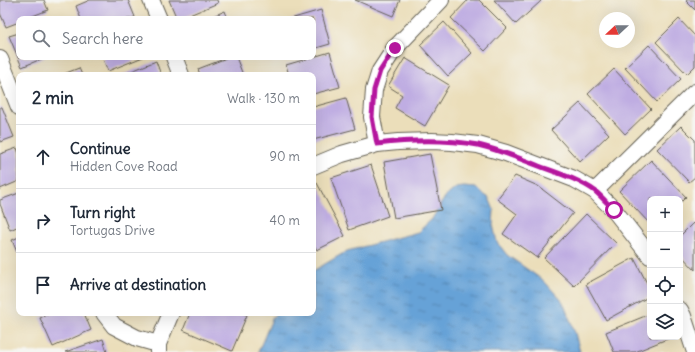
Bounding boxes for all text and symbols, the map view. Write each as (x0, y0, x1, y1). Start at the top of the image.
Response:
north arrow (599, 12, 635, 48)
search box (16, 16, 316, 60)
icon: search (30, 27, 52, 49)
text: Search here (62, 29, 143, 48)
route end (386, 39, 404, 57)
text: 2 min (32, 87, 74, 109)
text: Walk · 130 m (227, 90, 300, 107)
text: Continue (70, 139, 131, 158)
icon: ahead (32, 146, 54, 168)
text: 90 m (269, 148, 300, 165)
text: Hidden Cove Road (70, 158, 178, 175)
map controls (647, 196, 683, 340)
button: + (647, 196, 683, 232)
route start (605, 201, 623, 219)
text: Turn right (70, 203, 135, 222)
icon: right (32, 210, 54, 232)
text: 40 m (269, 212, 300, 229)
text: Tortugas Drive (70, 222, 155, 239)
button: − (647, 232, 683, 268)
button: locate (647, 268, 683, 304)
icon: arrive (32, 274, 54, 296)
text: Arrive at destination (70, 275, 206, 294)
button: layers (647, 304, 683, 340)

